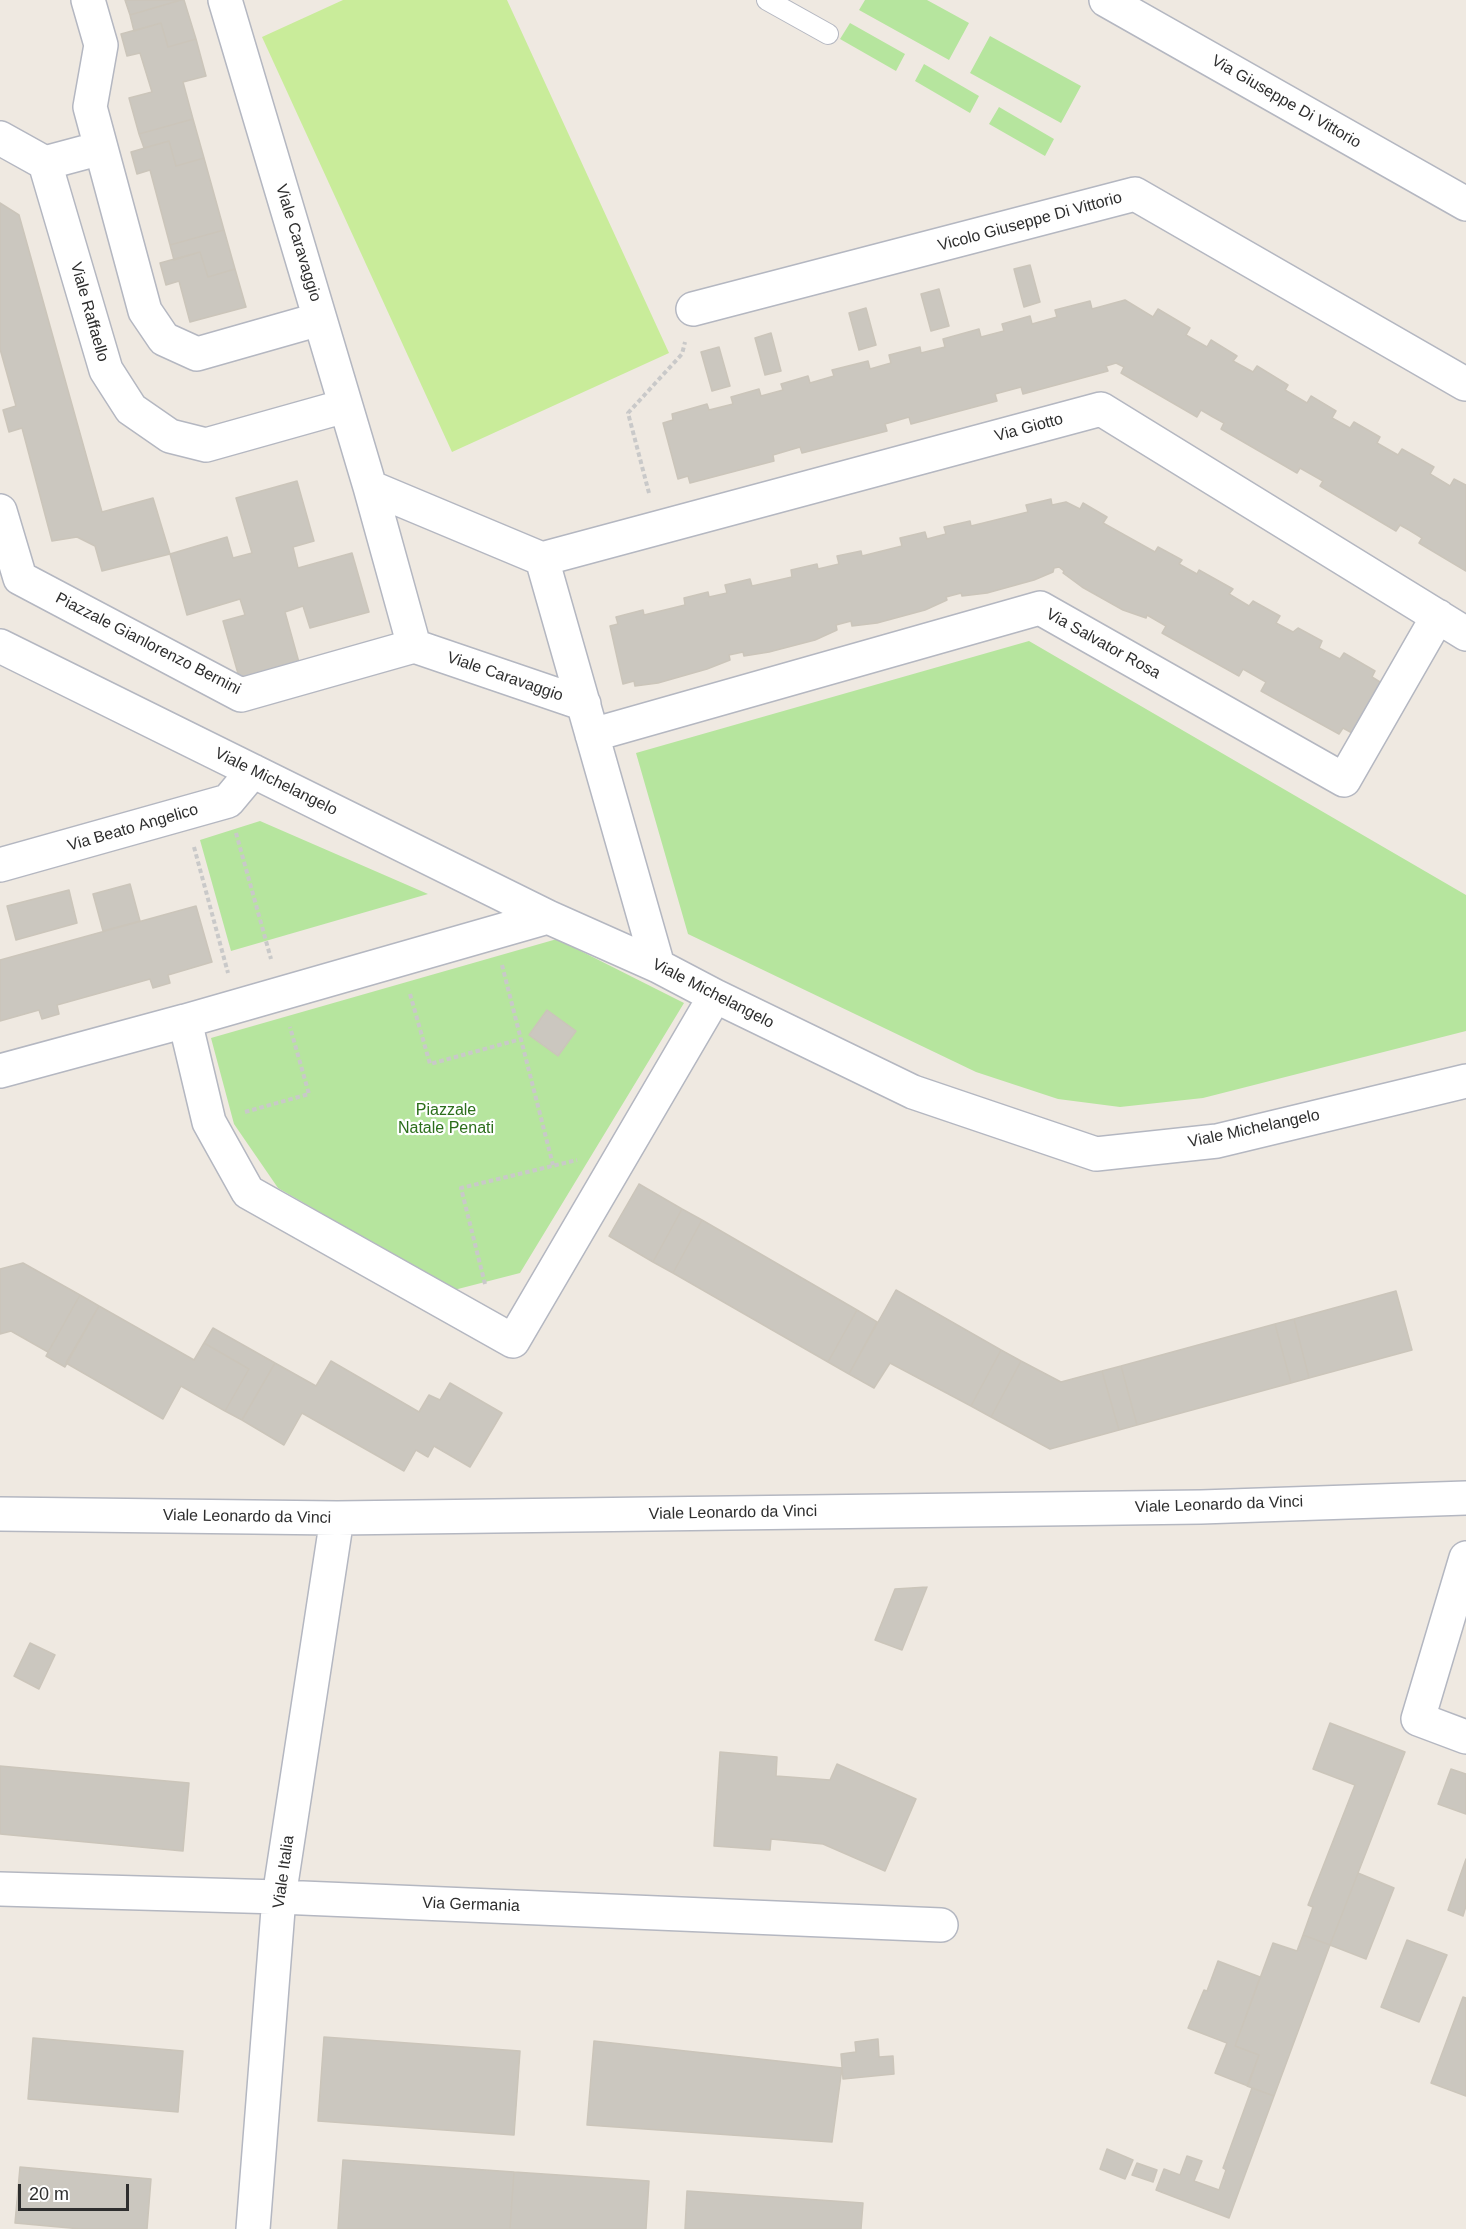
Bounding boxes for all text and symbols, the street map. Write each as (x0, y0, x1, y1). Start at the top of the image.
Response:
street label: Via Giuseppe Di Vittorio (1208, 51, 1364, 153)
street label: Viale Caravaggio (271, 182, 325, 304)
street label: Vicolo Giuseppe Di Vittorio (936, 188, 1124, 256)
street label: Viale Raffaello (66, 260, 112, 364)
street label: Via Giotto (993, 410, 1065, 446)
street label: Piazzale Gianlorenzo Bernini (52, 589, 244, 699)
street label: Via Salvator Rosa (1042, 605, 1164, 683)
street label: Viale Caravaggio (444, 648, 566, 706)
street label: Viale Michelangelo (212, 744, 340, 820)
street label: Via Beato Angelico (66, 800, 200, 856)
street label: Viale Michelangelo (649, 955, 777, 1033)
park label: Piazzale Natale Penati (398, 1101, 494, 1139)
street label: Viale Michelangelo (1186, 1106, 1322, 1152)
street label: Viale Leonardo da Vinci (1135, 1492, 1303, 1518)
street label: Viale Leonardo da Vinci (649, 1502, 817, 1524)
street label: Viale Leonardo da Vinci (163, 1506, 331, 1528)
street label: Viale Italia (269, 1834, 299, 1910)
street label: Via Germania (422, 1894, 520, 1916)
scale bar (21, 2172, 132, 2210)
text: 20 m (29, 2184, 69, 2204)

